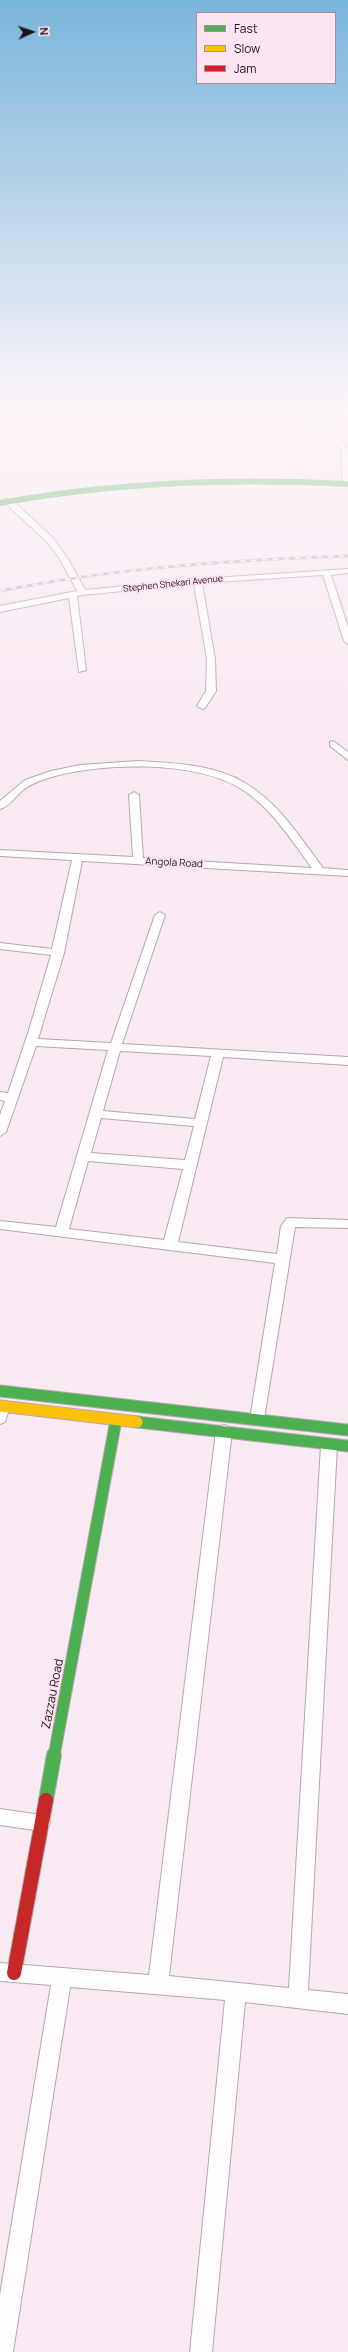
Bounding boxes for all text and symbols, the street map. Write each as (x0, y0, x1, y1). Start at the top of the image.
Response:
north arrow (12, 12, 52, 52)
legend (196, 12, 336, 84)
text: Fast (234, 20, 258, 37)
text: N (37, 27, 52, 36)
text: Slow (234, 40, 260, 57)
text: Jam (234, 60, 256, 77)
street label: Stephen Shekari Avenue (122, 573, 224, 595)
street label: Angola Road (145, 855, 203, 871)
street label: Zazzau Road (39, 1658, 67, 1730)

